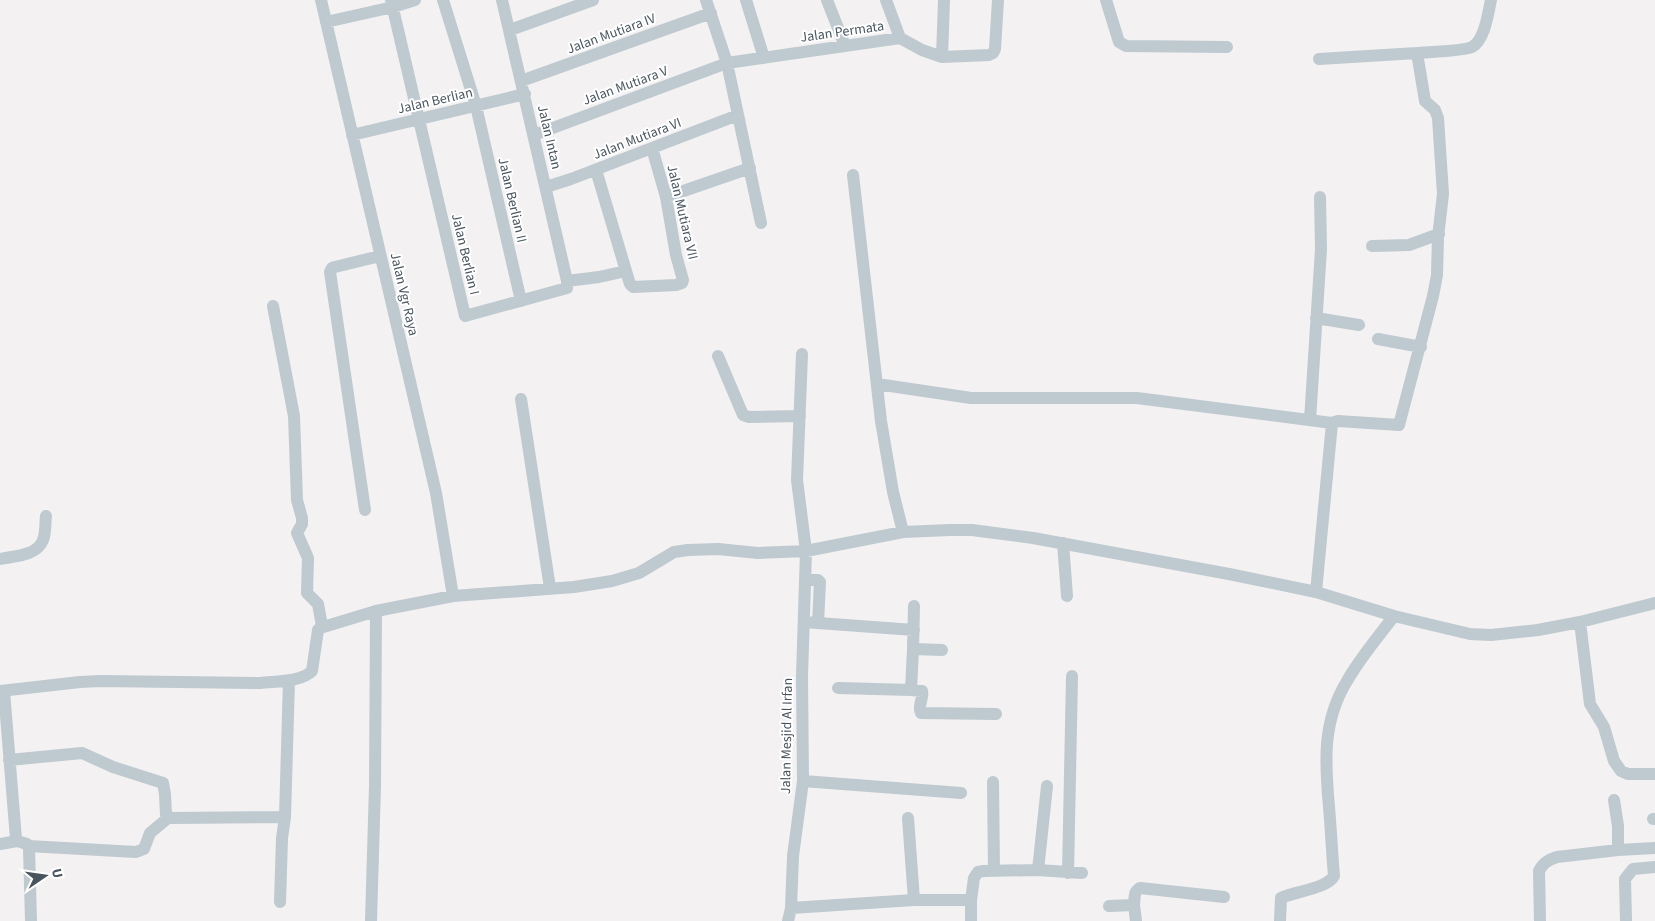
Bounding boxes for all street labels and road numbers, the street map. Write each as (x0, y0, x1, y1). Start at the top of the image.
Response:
street label: Jalan Mutiara IV (564, 8, 659, 59)
street label: Jalan Permata (799, 16, 885, 48)
street label: Jalan Mutiara V (580, 61, 672, 111)
street label: Jalan Berlian (396, 83, 475, 119)
street label: Jalan Intan (532, 103, 566, 171)
street label: Jalan Mutiara VI (590, 113, 684, 165)
street label: Jalan Berlian II (493, 156, 532, 245)
street label: Jalan Mutiara VII (661, 163, 703, 262)
street label: Jalan Berlian I (446, 211, 484, 297)
street label: Jalan Vgr Raya (385, 251, 423, 338)
street label: Jalan Mesjid Al Irfan (776, 678, 798, 794)

